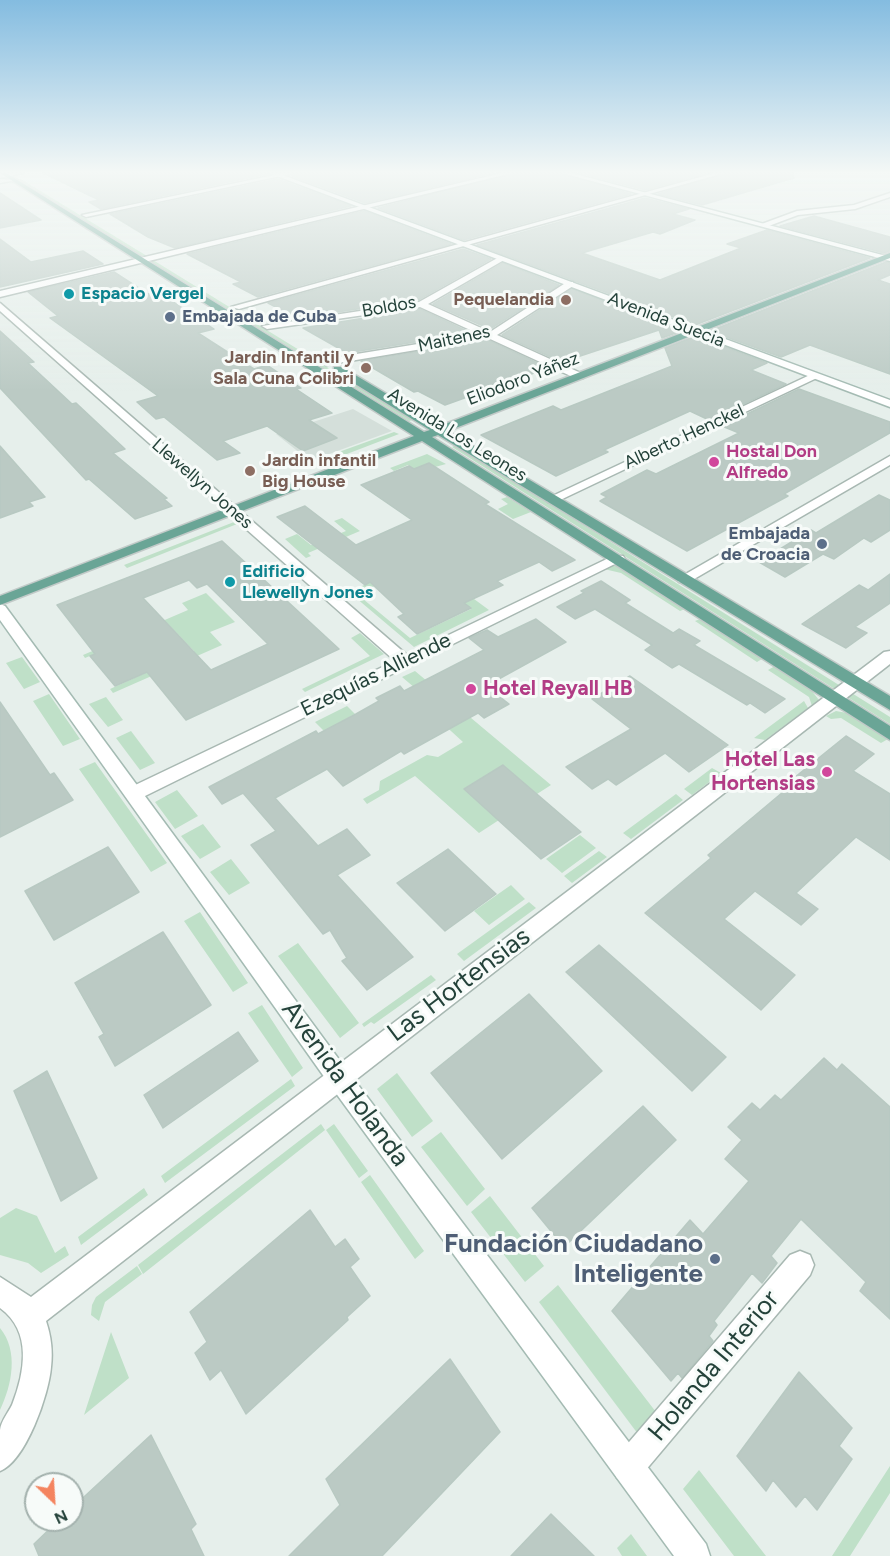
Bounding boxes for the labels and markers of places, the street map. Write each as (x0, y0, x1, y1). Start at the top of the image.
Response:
place label: Espacio Vergel (81, 283, 204, 305)
marker: Espacio Vergel (62, 287, 76, 301)
place label: Pequelandia (453, 289, 554, 311)
marker: Pequelandia (559, 293, 573, 307)
place label: Embajada de Cuba (182, 306, 337, 328)
marker: Embajada de Cuba (163, 310, 177, 324)
place label: Jardin Infantil y Sala Cuna Colibri (213, 347, 354, 389)
marker: Jardin Infantil y Sala Cuna Colibri (359, 361, 373, 375)
place label: Hostal Don Alfredo (726, 441, 817, 484)
place label: Jardin infantil Big House (262, 450, 376, 492)
marker: Hostal Don Alfredo (707, 455, 721, 469)
marker: Jardin infantil Big House (243, 464, 257, 478)
place label: Embajada de Croacia (721, 523, 810, 566)
marker: Embajada de Croacia (815, 537, 829, 551)
place label: Edificio Llewellyn Jones (242, 561, 373, 604)
marker: Edificio Llewellyn Jones (223, 575, 237, 589)
place label: Hotel Reyall HB (483, 676, 633, 702)
marker: Hotel Reyall HB (464, 682, 478, 696)
place label: Hotel Las Hortensias (711, 747, 815, 797)
marker: Hotel Las Hortensias (820, 765, 834, 779)
place label: Fundación Ciudadano Inteligente (444, 1228, 703, 1290)
marker: Fundación Ciudadano Inteligente (708, 1252, 722, 1266)

